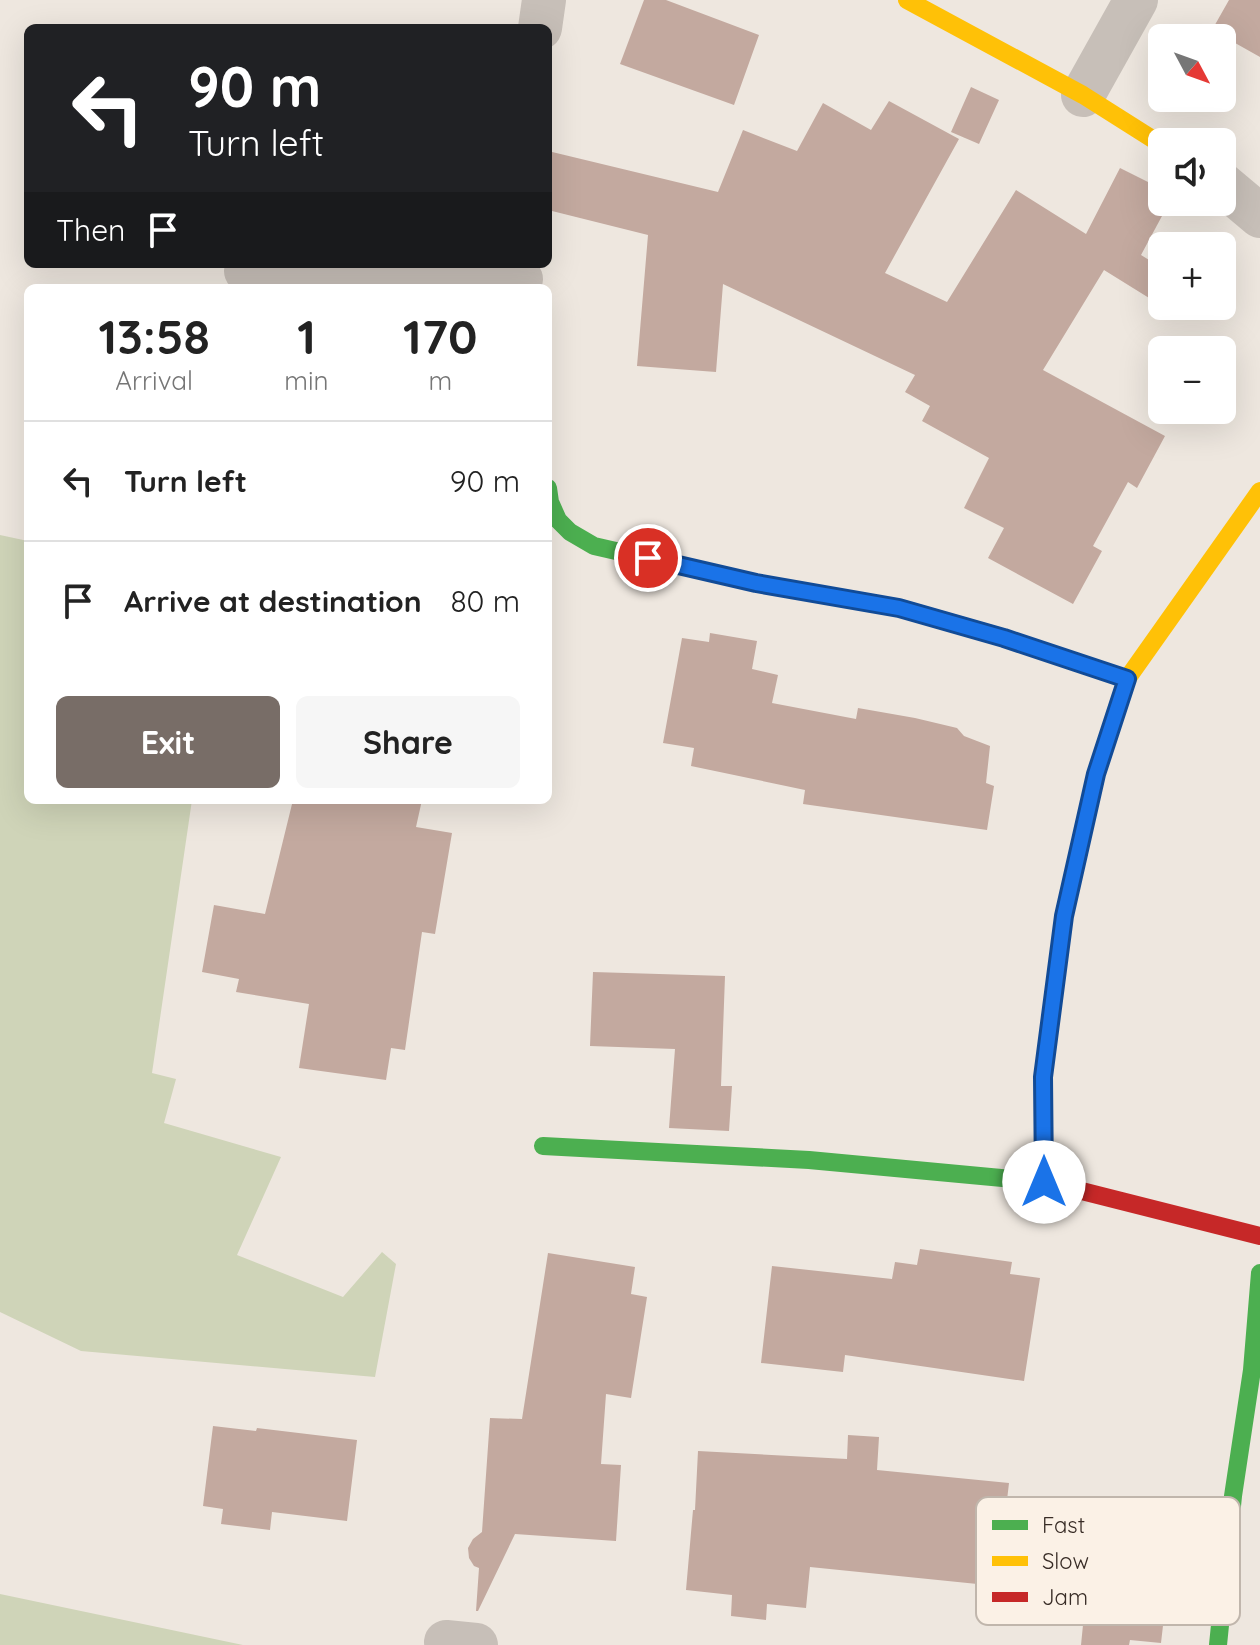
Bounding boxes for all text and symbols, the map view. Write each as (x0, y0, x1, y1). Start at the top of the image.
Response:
north arrow (1148, 24, 1236, 112)
map controls (1148, 24, 1236, 424)
text: 90 m (188, 51, 322, 121)
icon: left (56, 56, 160, 160)
text: Turn left (188, 120, 324, 165)
button: sound (1148, 128, 1236, 216)
icon: arrive (141, 208, 185, 252)
text: Then (56, 211, 125, 249)
button: + (1148, 232, 1236, 320)
text: 13:58 (98, 306, 210, 366)
text: 1 (297, 306, 316, 366)
text: 170 (403, 306, 478, 366)
button: − (1148, 336, 1236, 424)
text: Arrival (115, 364, 193, 397)
text: min (284, 364, 329, 397)
text: m (428, 364, 452, 397)
icon: left (56, 459, 100, 503)
text: Turn left (124, 462, 247, 500)
text: 90 m (450, 462, 520, 500)
pin (614, 524, 682, 592)
icon: arrive (626, 536, 670, 580)
icon: arrive (56, 579, 100, 623)
text: Arrive at destination (124, 582, 422, 620)
text: 80 m (450, 582, 520, 620)
button: Exit (56, 696, 280, 788)
button: Share (296, 696, 520, 788)
position arrow (1002, 1140, 1086, 1224)
legend (976, 1497, 1240, 1625)
text: Fast (1042, 1511, 1085, 1539)
text: Slow (1042, 1547, 1089, 1575)
text: Jam (1042, 1583, 1088, 1611)

